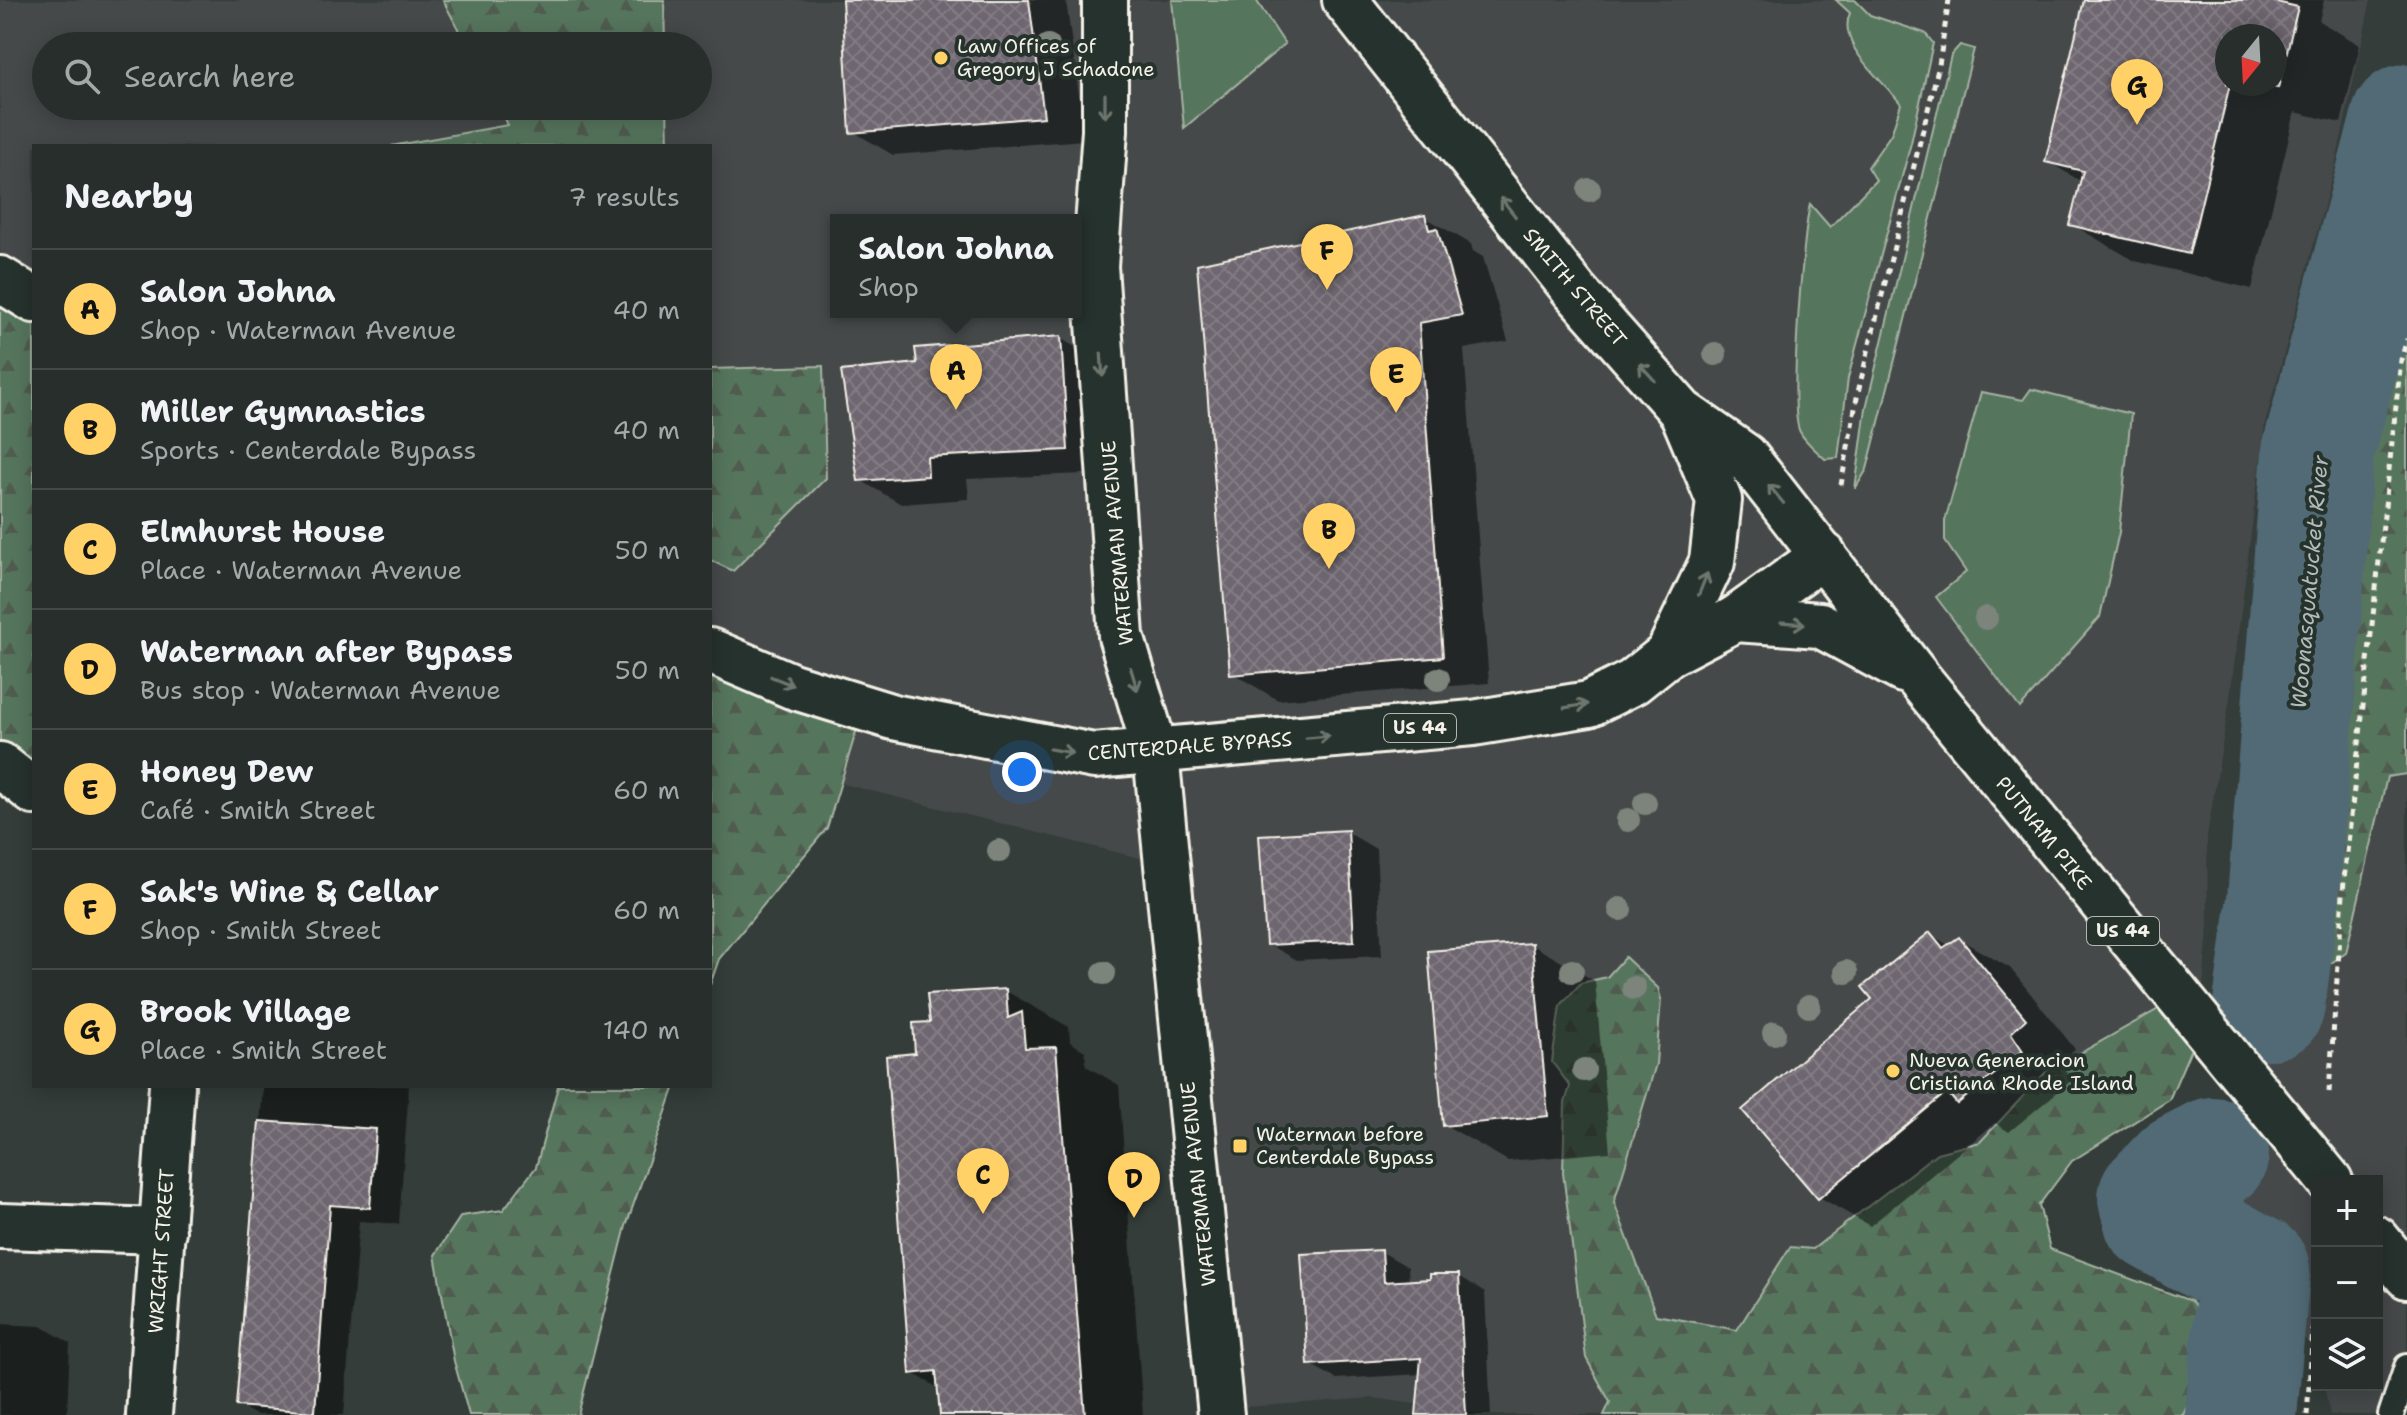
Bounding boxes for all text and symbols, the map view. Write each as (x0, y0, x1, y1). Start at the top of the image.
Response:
north arrow (2215, 24, 2287, 96)
search box (32, 32, 712, 120)
place label: Law Offices of Gregory J Schadone (957, 33, 1155, 82)
marker: Law Offices of Gregory J Schadone (932, 49, 950, 67)
icon: search (60, 54, 104, 98)
text: Search here (124, 56, 295, 97)
pin: G (2111, 59, 2163, 125)
one-way arrow (1097, 92, 1113, 119)
text: Nearby (64, 173, 194, 219)
text: 7 results (568, 179, 680, 214)
one-way arrow (1499, 197, 1517, 218)
popup (830, 214, 1082, 318)
street label: SMITH STREET (1518, 222, 1632, 352)
pin: F (1301, 224, 1353, 290)
text: Salon Johna (858, 228, 1054, 269)
text: Shop (858, 269, 919, 304)
text: Salon Johna (140, 271, 336, 312)
text: A (80, 292, 100, 327)
text: 40 m (613, 292, 680, 327)
text: Shop · Waterman Avenue (140, 312, 457, 347)
pin: A (930, 344, 982, 410)
pin: E (1370, 347, 1422, 413)
one-way arrow (1095, 351, 1110, 378)
one-way arrow (1638, 362, 1656, 382)
text: Miller Gymnastics (140, 391, 426, 432)
text: B (82, 412, 98, 447)
text: 40 m (613, 412, 680, 447)
text: Sports · Centerdale Bypass (140, 432, 476, 467)
street label: WATERMAN AVENUE (1095, 439, 1139, 647)
water label: Woonasquatucket River (2284, 453, 2335, 710)
one-way arrow (1767, 484, 1784, 505)
pin: B (1303, 503, 1355, 569)
text: Elmhurst House (140, 511, 385, 552)
text: C (82, 532, 98, 567)
text: 50 m (615, 532, 680, 567)
text: Place · Waterman Avenue (140, 552, 462, 587)
one-way arrow (1696, 572, 1711, 597)
one-way arrow (1779, 616, 1806, 631)
text: Waterman after Bypass (140, 631, 513, 672)
text: D (81, 652, 99, 687)
text: 50 m (615, 652, 680, 687)
one-way arrow (1127, 665, 1142, 691)
text: Bus stop · Waterman Avenue (140, 672, 501, 707)
one-way arrow (769, 675, 794, 690)
one-way arrow (1562, 698, 1588, 713)
road number: US 44 (1384, 714, 1456, 742)
street label: CENTERDALE BYPASS (1087, 726, 1293, 766)
one-way arrow (1304, 729, 1331, 744)
one-way arrow (1048, 744, 1073, 759)
text: Honey Dew (140, 751, 313, 792)
your location (1002, 752, 1042, 792)
street label: PUTNAM PIKE (1990, 771, 2098, 895)
text: E (81, 772, 99, 807)
text: 60 m (613, 772, 680, 807)
text: Café · Smith Street (140, 792, 376, 827)
text: Sak's Wine & Cellar (140, 871, 439, 912)
text: F (82, 892, 98, 927)
text: 60 m (613, 892, 680, 927)
text: Shop · Smith Street (140, 912, 381, 947)
road number: US 44 (2087, 917, 2159, 945)
text: Brook Village (140, 991, 351, 1032)
text: G (80, 1012, 100, 1047)
text: 140 m (603, 1012, 680, 1047)
text: Place · Smith Street (140, 1032, 387, 1067)
place label: Nueva Generacion Cristiana Rhode Island (1909, 1047, 2134, 1096)
marker: Nueva Generacion Cristiana Rhode Island (1884, 1062, 1902, 1080)
street label: WATERMAN AVENUE (1174, 1080, 1222, 1288)
place label: Waterman before Centerdale Bypass (1256, 1121, 1434, 1170)
marker: Waterman before Centerdale Bypass (1231, 1137, 1249, 1155)
pin: C (957, 1148, 1009, 1214)
pin: D (1108, 1152, 1160, 1218)
street label: WRIGHT STREET (142, 1168, 180, 1334)
map controls (2311, 1175, 2383, 1391)
button: + (2311, 1175, 2383, 1247)
button: − (2311, 1247, 2383, 1319)
button: layers (2311, 1319, 2383, 1391)

